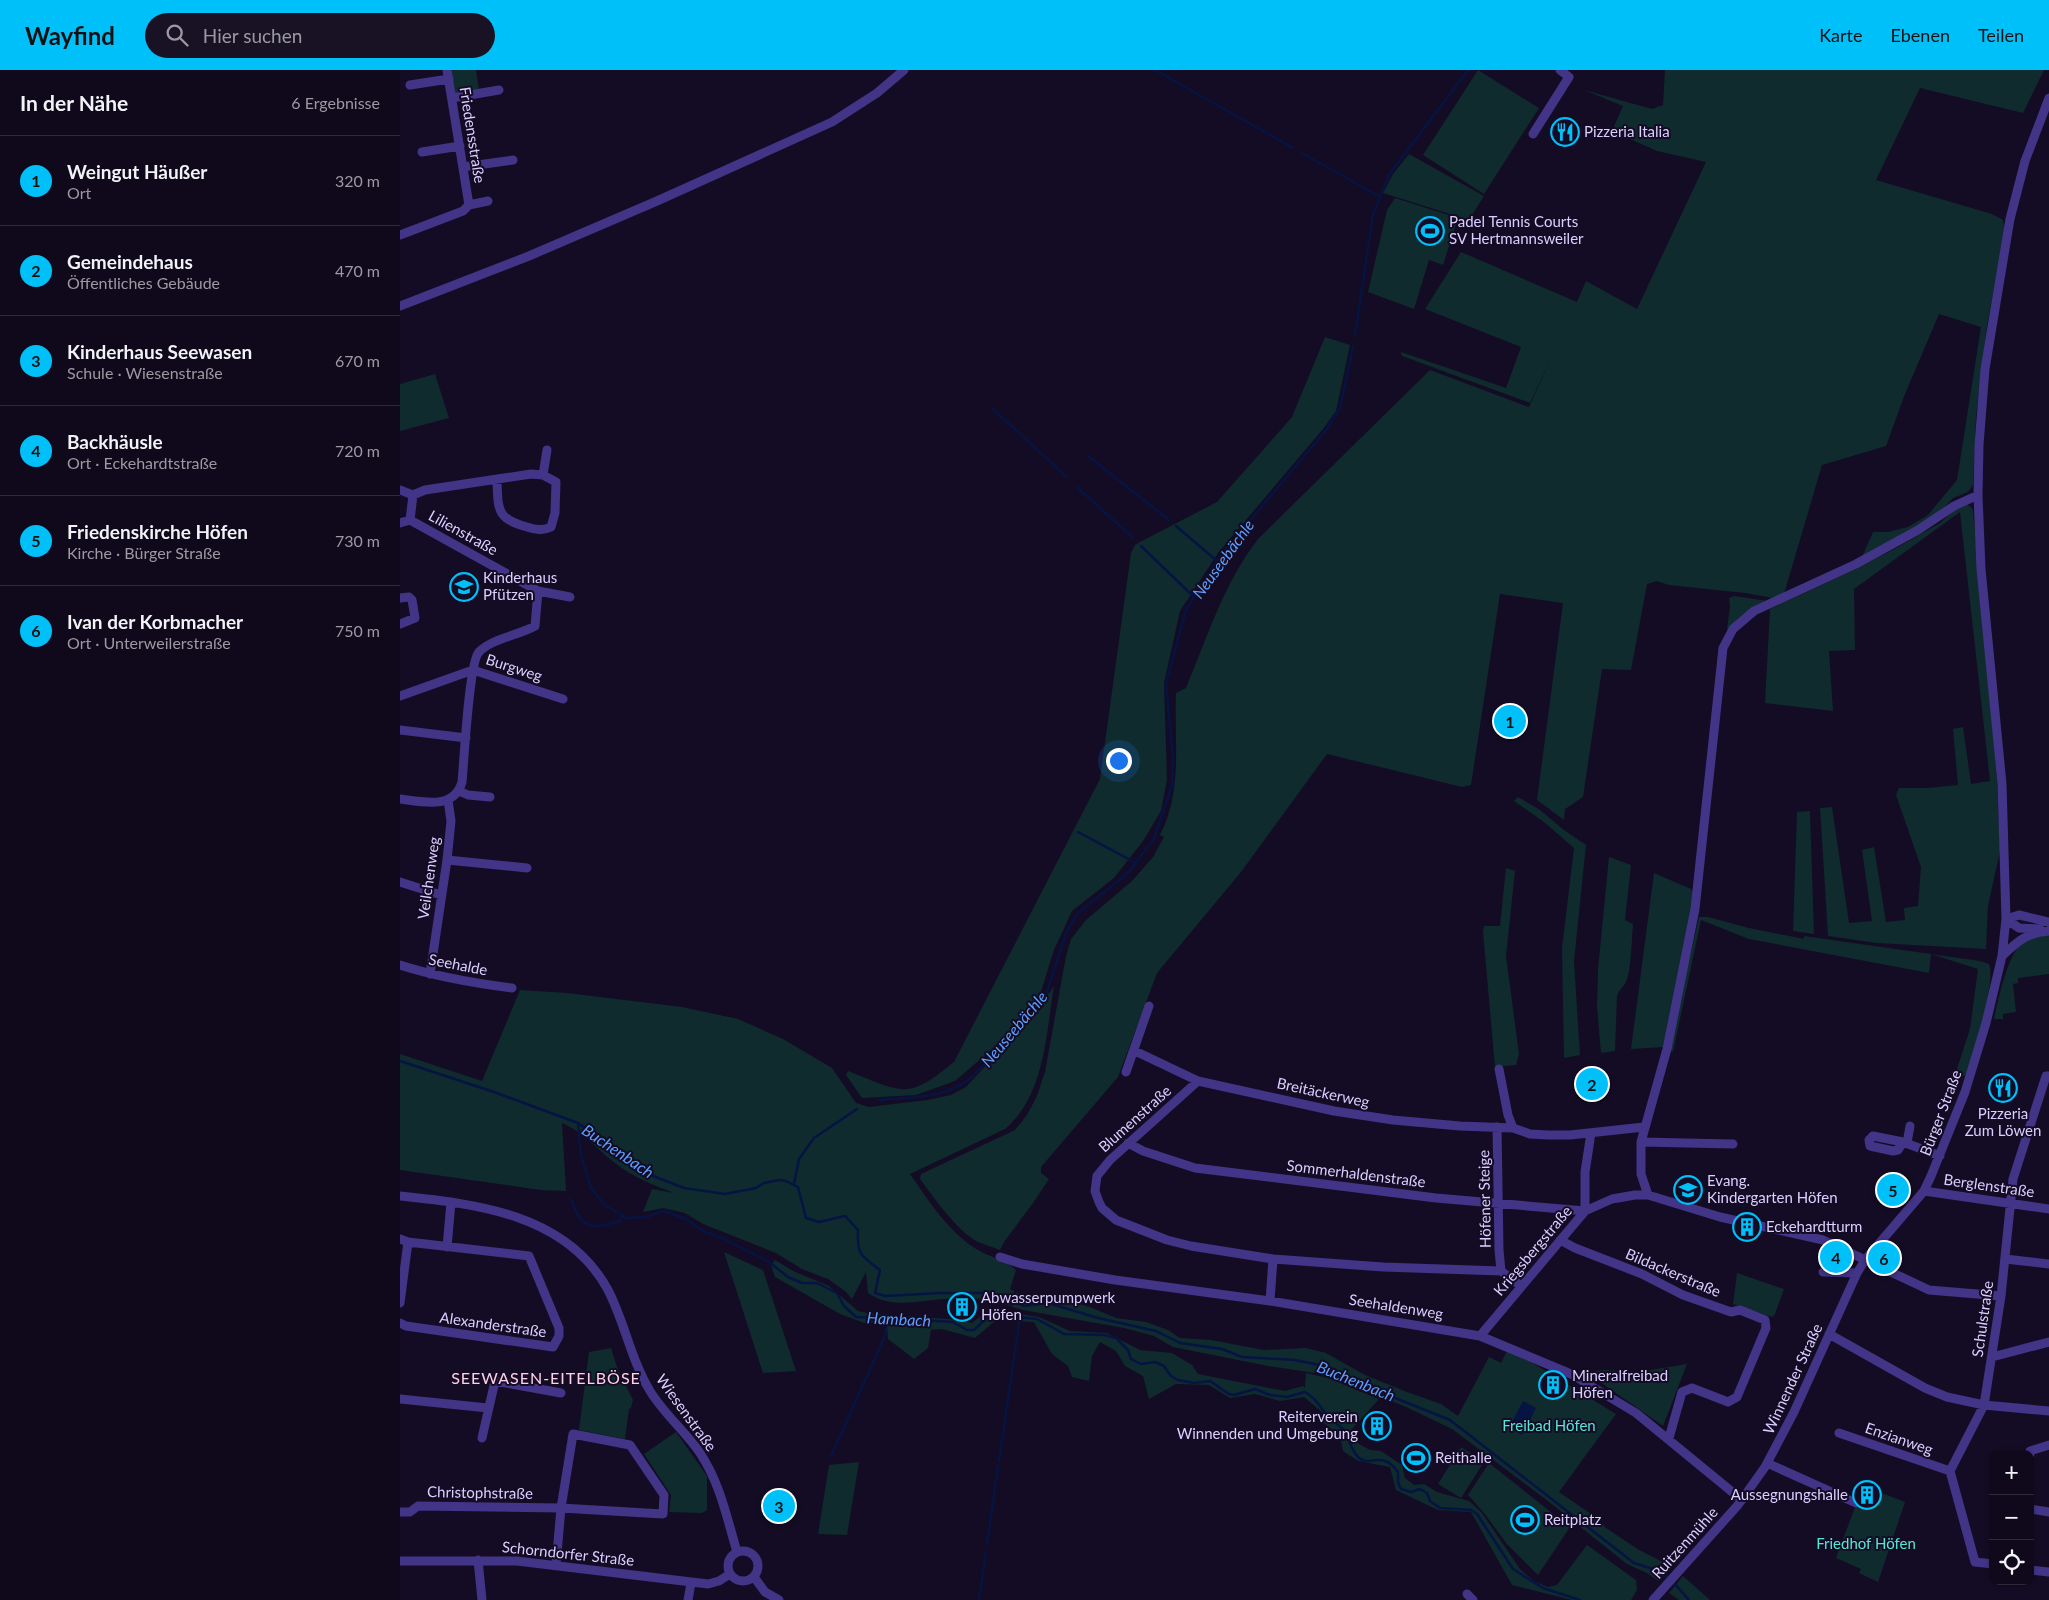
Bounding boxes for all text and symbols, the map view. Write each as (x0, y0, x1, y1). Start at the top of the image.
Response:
search box (145, 13, 495, 58)
text: Wayfind (25, 21, 115, 50)
icon: search (163, 21, 191, 49)
text: Hier suchen (203, 24, 302, 47)
text: Karte (1819, 24, 1862, 46)
text: Ebenen (1890, 24, 1950, 46)
text: Teilen (1978, 24, 2024, 46)
street label: Friedensstraße (456, 85, 489, 184)
text: In der Nähe (20, 90, 128, 115)
text: 6 Ergebnisse (291, 93, 380, 112)
restaurant icon: Pizzeria Italia (1550, 117, 1580, 147)
place label: Pizzeria Italia (1584, 122, 1670, 140)
text: Weingut Häußer (67, 160, 207, 183)
text: 1 (31, 171, 41, 190)
text: 320 m (335, 171, 380, 190)
text: Ort (67, 183, 91, 202)
place label: Padel Tennis Courts SV Hertmannsweiler (1449, 212, 1584, 247)
sports icon: Padel Tennis Courts SV Hertmannsweiler (1415, 216, 1445, 246)
text: Gemeindehaus (67, 250, 193, 273)
text: 2 (31, 261, 41, 280)
text: 470 m (335, 261, 380, 280)
text: Öffentliches Gebäude (67, 273, 220, 292)
text: Kinderhaus Seewasen (67, 340, 252, 363)
text: 3 (31, 351, 41, 370)
text: 670 m (335, 351, 380, 370)
text: Schule · Wiesenstraße (67, 363, 223, 382)
text: Backhäusle (67, 430, 163, 453)
text: 4 (31, 441, 41, 460)
text: 720 m (335, 441, 380, 460)
text: Ort · Eckehardtstraße (67, 453, 217, 472)
street label: Lilienstraße (426, 506, 501, 558)
water label: Neuseebächle (1188, 515, 1258, 602)
text: Friedenskirche Höfen (67, 520, 248, 543)
text: 5 (31, 531, 41, 550)
text: 730 m (335, 531, 380, 550)
text: Kirche · Bürger Straße (67, 543, 221, 562)
place label: Kinderhaus Pfützen (483, 568, 557, 603)
school or university icon: Kinderhaus Pfützen (449, 572, 479, 602)
text: Ivan der Korbmacher (67, 610, 243, 633)
text: 6 (31, 621, 41, 640)
text: 750 m (335, 621, 380, 640)
text: Ort · Unterweilerstraße (67, 633, 231, 652)
street label: Burgweg (484, 649, 545, 685)
pin: 1 (1494, 702, 1526, 740)
your location (1106, 748, 1132, 774)
street label: Veilchenweg (413, 835, 443, 920)
street label: Seehalde (427, 949, 489, 979)
water label: Neuseebächle (977, 987, 1051, 1070)
pin: 2 (1576, 1065, 1608, 1103)
street label: Bürger Straße (1915, 1067, 1965, 1158)
street label: Breitäckerweg (1275, 1073, 1371, 1111)
restaurant icon: Pizzeria Zum Löwen (1988, 1073, 2018, 1103)
street label: Blumenstraße (1094, 1081, 1174, 1156)
place label: Pizzeria Zum Löwen (1965, 1104, 2041, 1139)
water label: Buchenbach (579, 1120, 658, 1181)
street label: Höfener Steige (1474, 1150, 1494, 1248)
street label: Sommerhaldenstraße (1286, 1156, 1427, 1190)
street label: Berglenstraße (1942, 1170, 2036, 1200)
place label: Evang. Kindergarten Höfen (1707, 1171, 1838, 1206)
pin: 5 (1877, 1171, 1909, 1209)
school or university icon: Evang. Kindergarten Höfen (1673, 1175, 1703, 1205)
street label: Kriegsbergstraße (1489, 1202, 1575, 1299)
building icon: Eckehardtturm (1732, 1212, 1762, 1242)
place label: Eckehardtturm (1766, 1217, 1862, 1235)
pin: 4 (1820, 1238, 1852, 1276)
pin: 6 (1868, 1239, 1900, 1277)
street label: Bildackerstraße (1623, 1244, 1724, 1300)
street label: Schulstraße (1968, 1280, 1996, 1358)
place label: Abwasserpumpwerk Höfen (981, 1288, 1115, 1323)
street label: Seehaldenweg (1348, 1290, 1445, 1322)
building icon: Abwasserpumpwerk Höfen (947, 1292, 977, 1322)
water label: Hambach (866, 1307, 932, 1330)
street label: Alexanderstraße (439, 1308, 548, 1340)
street label: Winnender Straße (1759, 1320, 1826, 1437)
water label: Buchenbach (1315, 1356, 1398, 1405)
place label: Mineralfreibad Höfen (1572, 1366, 1668, 1401)
district label: SEEWASEN-EITELBÖSE (451, 1368, 641, 1387)
street label: Wiesenstraße (653, 1370, 721, 1455)
building icon: Mineralfreibad Höfen (1538, 1370, 1568, 1400)
place label: Reiterverein Winnenden und Umgebung (1177, 1407, 1358, 1442)
building icon: Reiterverein Winnenden und Umgebung (1362, 1411, 1392, 1441)
park label: Freibad Höfen (1502, 1416, 1596, 1434)
street label: Enzianweg (1863, 1418, 1936, 1458)
sports icon: Reithalle (1401, 1443, 1431, 1473)
place label: Reithalle (1435, 1448, 1492, 1466)
map controls (1989, 1450, 2034, 1585)
button: + (1989, 1450, 2034, 1495)
building icon: Aussegnungshalle (1852, 1480, 1882, 1510)
street label: Christophstraße (427, 1482, 533, 1502)
place label: Aussegnungshalle (1731, 1485, 1848, 1503)
pin: 3 (763, 1487, 795, 1525)
button: − (1989, 1495, 2034, 1540)
street label: Ruitzenmühle (1647, 1503, 1721, 1582)
sports icon: Reitplatz (1510, 1505, 1540, 1535)
place label: Reitplatz (1544, 1510, 1601, 1528)
park label: Friedhof Höfen (1816, 1534, 1916, 1552)
street label: Schorndorfer Straße (501, 1537, 635, 1569)
button: locate (1989, 1540, 2034, 1585)

